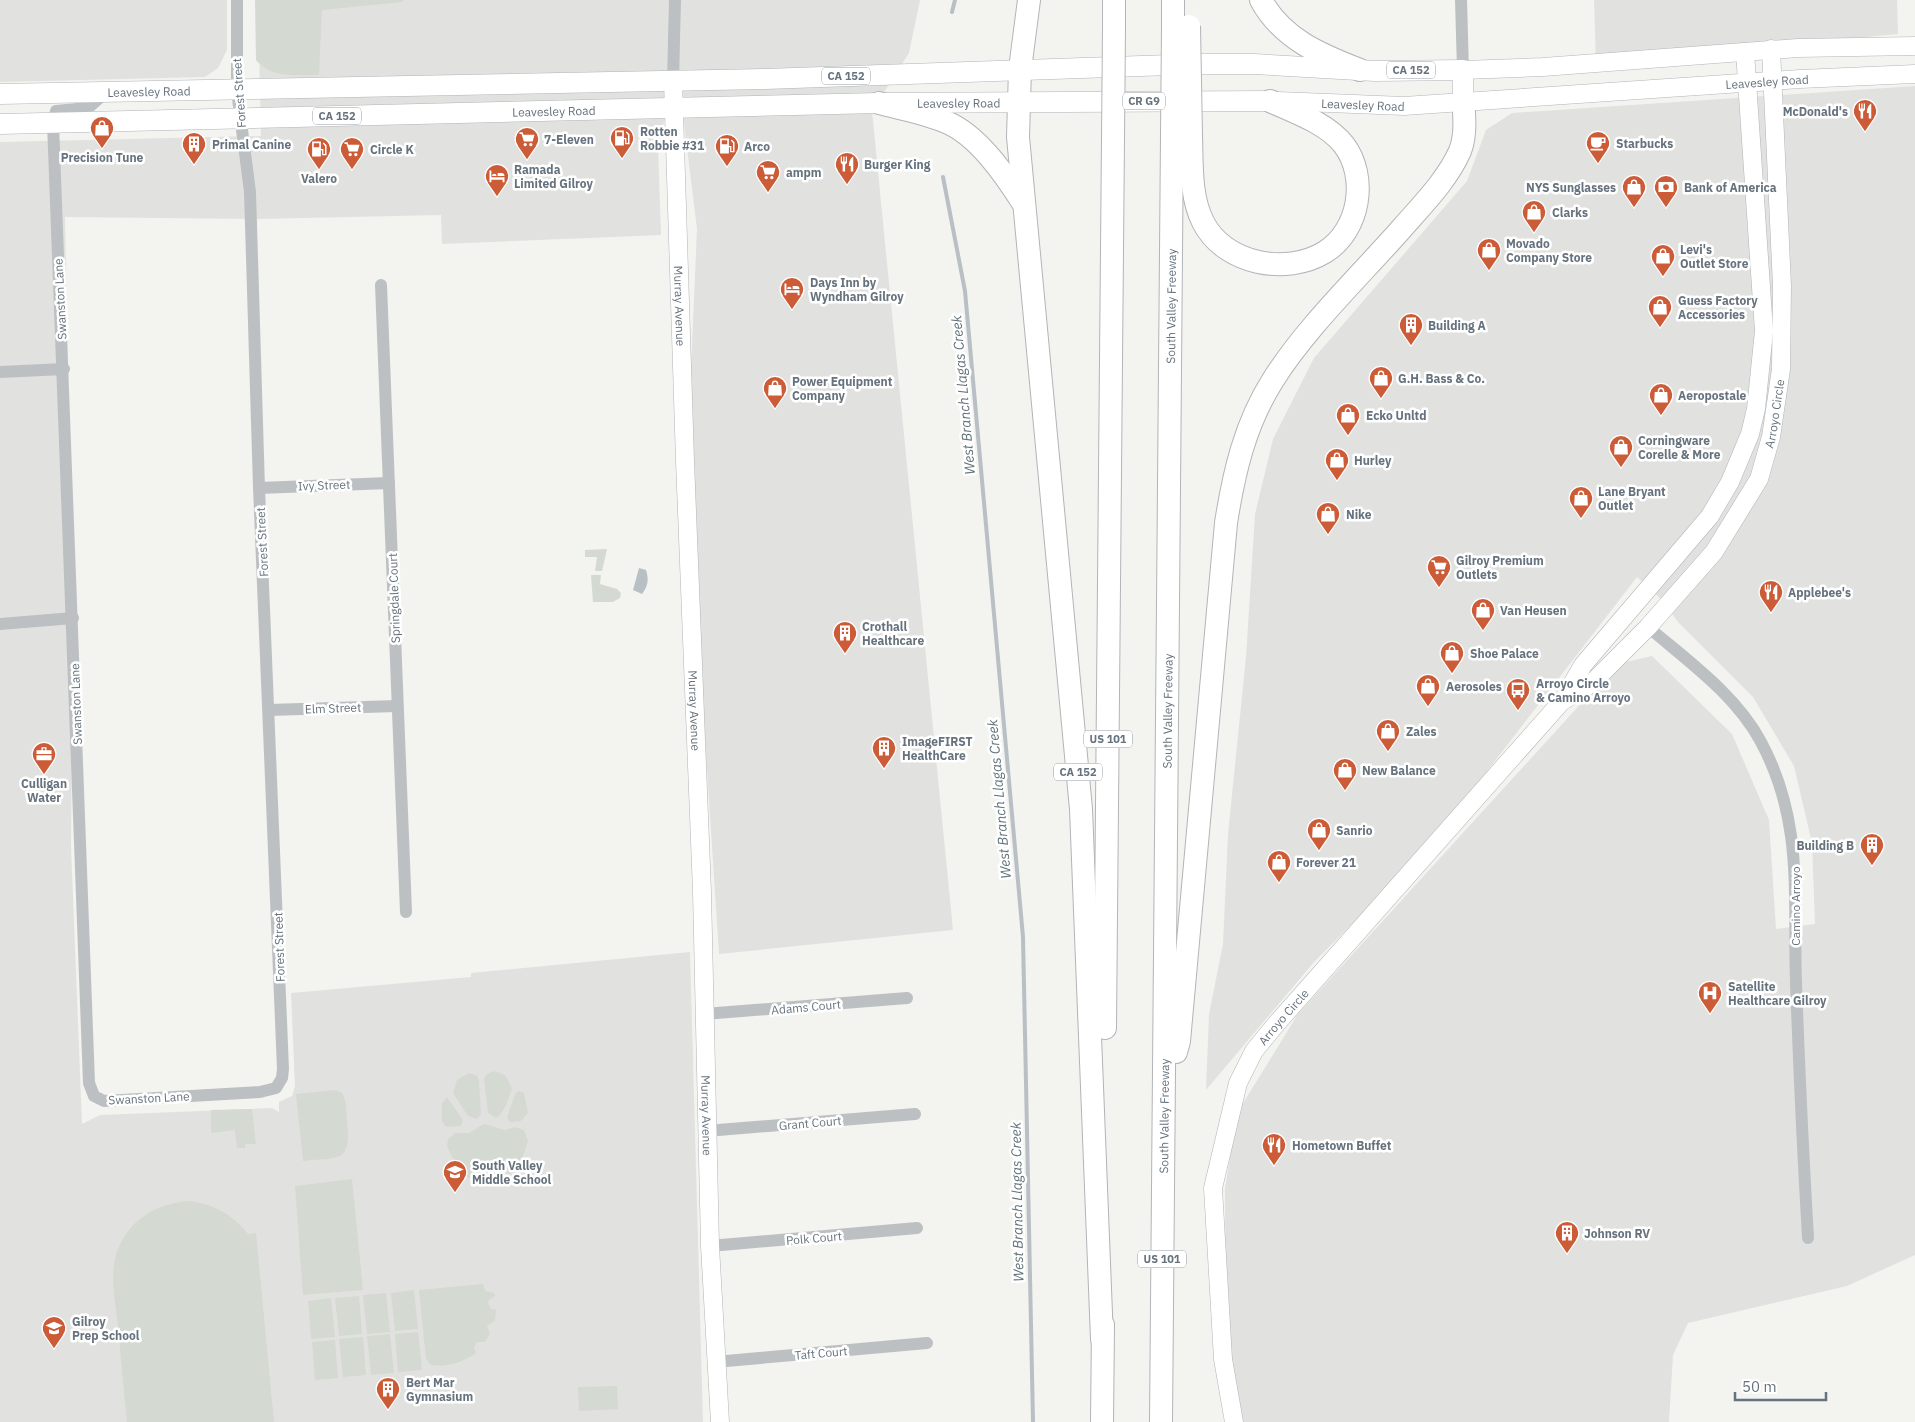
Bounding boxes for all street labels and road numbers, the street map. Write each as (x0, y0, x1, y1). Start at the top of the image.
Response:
street label: Forest Street (229, 58, 249, 128)
road number: CA 152 (1387, 62, 1435, 78)
road number: CA 152 (822, 68, 870, 84)
street label: Leavesley Road (1725, 71, 1809, 92)
street label: Leavesley Road (107, 83, 191, 99)
road number: CR G9 (1123, 92, 1165, 110)
street label: Leavesley Road (917, 95, 1000, 110)
street label: Leavesley Road (1321, 95, 1405, 114)
street label: Leavesley Road (512, 102, 596, 119)
road number: CA 152 (313, 108, 361, 124)
street label: South Valley Freeway (1163, 248, 1179, 364)
street label: Swanston Lane (50, 258, 70, 340)
street label: Murray Avenue (671, 265, 689, 347)
street label: Arroyo Circle (1761, 378, 1787, 450)
street label: Ivy Street (298, 477, 350, 493)
street label: Forest Street (253, 507, 271, 577)
street label: Springdale Court (385, 553, 403, 643)
street label: South Valley Freeway (1159, 653, 1175, 769)
street label: Swanston Lane (67, 663, 85, 745)
street label: Murray Avenue (686, 670, 704, 752)
street label: Elm Street (305, 700, 361, 716)
road number: US 101 (1084, 731, 1132, 748)
road number: CA 152 (1054, 764, 1102, 780)
street label: Camino Arroyo (1788, 866, 1803, 946)
street label: Forest Street (270, 912, 288, 982)
street label: Arroyo Circle (1255, 985, 1312, 1048)
street label: Adams Court (771, 996, 841, 1018)
street label: South Valley Freeway (1156, 1058, 1172, 1174)
street label: Murray Avenue (699, 1075, 715, 1156)
street label: Swanston Lane (108, 1088, 190, 1108)
street label: Grant Court (778, 1113, 842, 1133)
street label: Polk Court (786, 1228, 842, 1248)
road number: US 101 (1138, 1250, 1186, 1268)
street label: Taft Court (794, 1343, 848, 1363)

